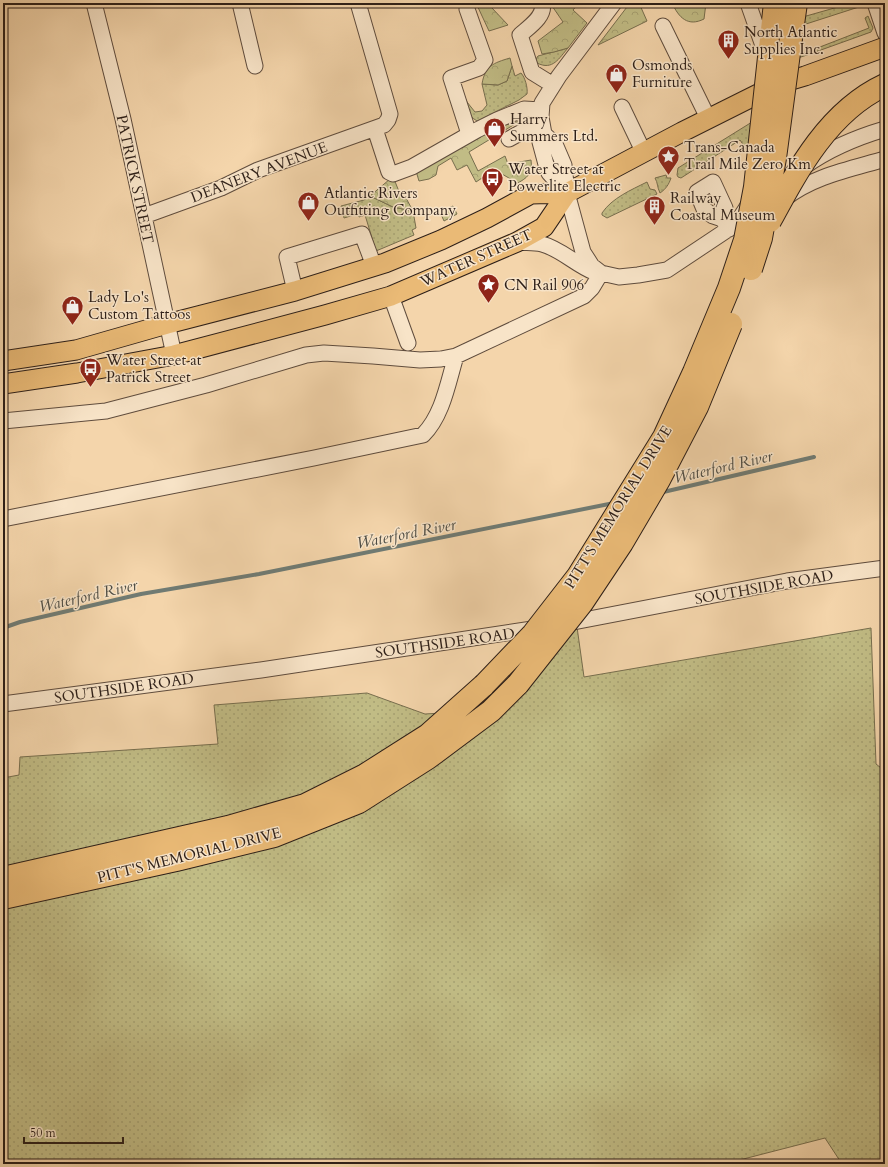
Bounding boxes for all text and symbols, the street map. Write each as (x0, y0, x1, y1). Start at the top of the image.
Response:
place label: North Atlantic Supplies Inc. (744, 22, 838, 59)
building icon: North Atlantic Supplies Inc. (716, 28, 742, 61)
place label: Osmonds Furniture (632, 55, 692, 92)
shop icon: Osmonds Furniture (603, 61, 629, 94)
place label: Harry Summers Ltd. (510, 109, 598, 146)
street label: PATRICK STREET (112, 113, 158, 245)
shop icon: Harry Summers Ltd. (481, 115, 507, 148)
street label: DEANERY AVENUE (188, 137, 330, 207)
place label: Trans-Canada Trail Mile Zero Km (684, 137, 811, 174)
place icon: Trans-Canada Trail Mile Zero Km (655, 143, 681, 176)
place label: Water Street at Powerlite Electric (507, 159, 621, 196)
bus stop icon: Water Street at Powerlite Electric (480, 165, 506, 198)
place label: Atlantic Rivers Outfitting Company (324, 183, 456, 220)
place label: Railway Coastal Museum (670, 188, 776, 225)
shop icon: Atlantic Rivers Outfitting Company (296, 189, 322, 222)
building icon: Railway Coastal Museum (642, 194, 668, 227)
street label: WATER STREET (416, 224, 535, 292)
place icon: CN Rail 906 (475, 272, 501, 305)
place label: CN Rail 906 (504, 275, 585, 295)
place label: Lady Lo's Custom Tattoos (88, 287, 190, 324)
shop icon: Lady Lo's Custom Tattoos (59, 293, 85, 326)
place label: Water Street at Patrick Street (105, 350, 202, 387)
bus stop icon: Water Street at Patrick Street (78, 356, 104, 389)
street label: PITT'S MEMORIAL DRIVE (560, 422, 676, 592)
water label: Waterford River (672, 445, 775, 489)
water label: Waterford River (355, 513, 458, 554)
street label: SOUTHSIDE ROAD (693, 565, 835, 609)
water label: Waterford River (37, 574, 140, 618)
street label: SOUTHSIDE ROAD (374, 623, 516, 663)
street label: SOUTHSIDE ROAD (53, 668, 195, 708)
street label: PITT'S MEMORIAL DRIVE (95, 822, 283, 888)
scale bar (24, 1119, 123, 1145)
text: 50 m (30, 1125, 57, 1141)

